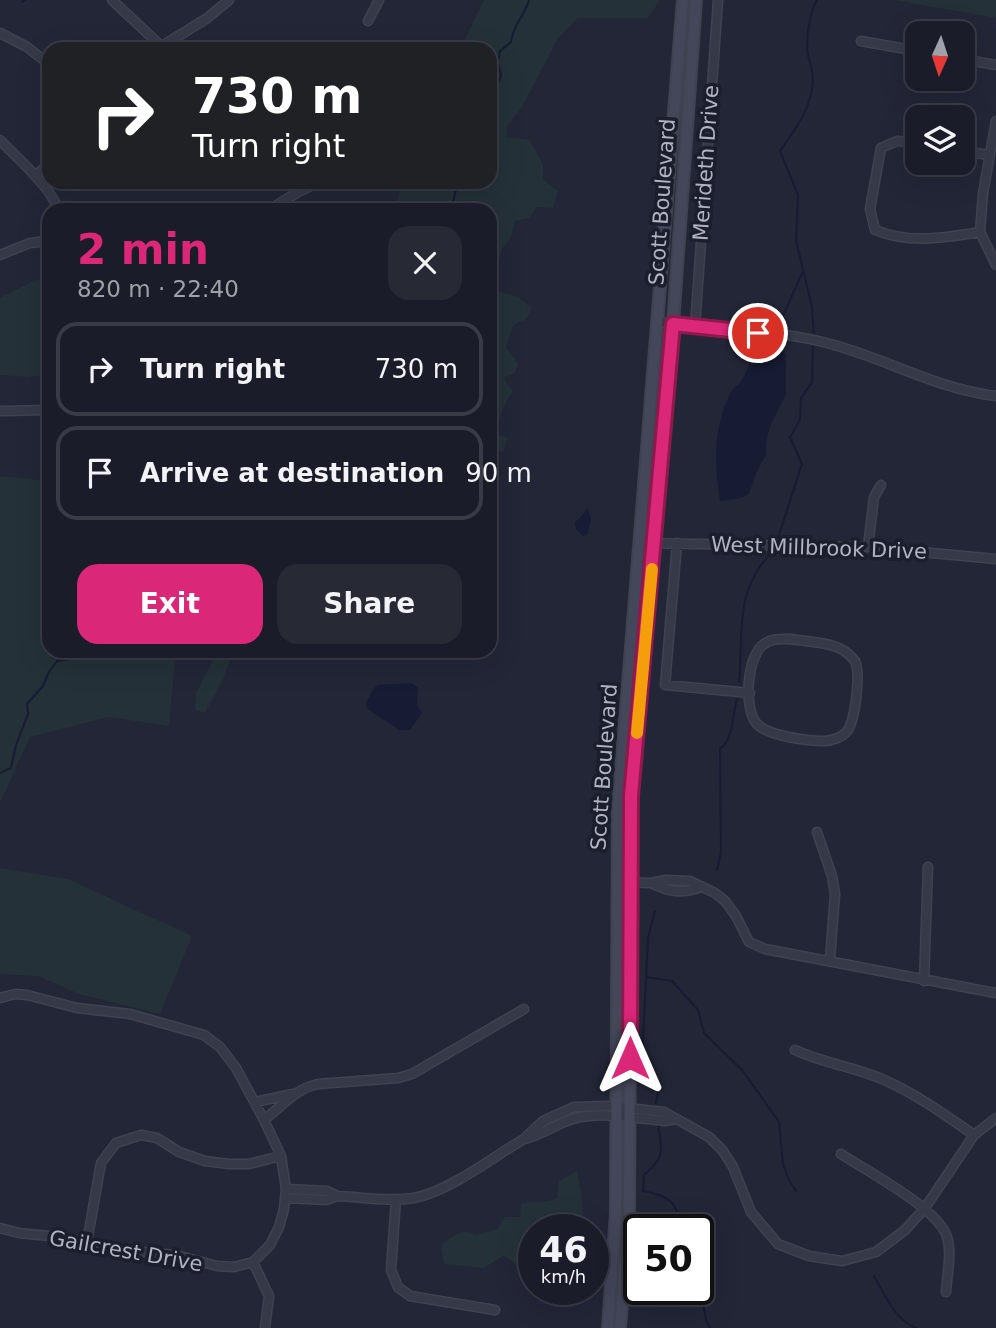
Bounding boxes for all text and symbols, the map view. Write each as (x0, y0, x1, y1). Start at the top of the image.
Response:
north arrow (905, 21, 975, 91)
map controls (905, 21, 975, 175)
text: 730 m (192, 68, 362, 125)
icon: right (77, 70, 168, 161)
street label: Merideth Drive (689, 84, 723, 242)
button: layers (905, 105, 975, 175)
street label: Scott Boulevard (644, 118, 680, 286)
text: Turn right (192, 127, 345, 165)
text: 2 min (77, 225, 209, 274)
button: close (388, 226, 462, 300)
text: 820 m · 22:40 (77, 276, 239, 302)
pin (728, 303, 788, 363)
icon: arrive (739, 314, 777, 352)
icon: right (81, 350, 119, 388)
text: Turn right (140, 354, 285, 384)
text: 730 m (375, 354, 458, 384)
icon: arrive (81, 454, 119, 492)
text: Arrive at destination (140, 458, 444, 488)
text: 90 m (465, 458, 532, 488)
street label: West Millbrook Drive (711, 532, 927, 564)
button: Exit (77, 564, 263, 644)
button: Share (277, 564, 462, 644)
street label: Scott Boulevard (586, 683, 622, 851)
position arrow (593, 1021, 667, 1095)
speed limit sign: 50 (623, 1214, 714, 1305)
street label: Gailcrest Drive (47, 1226, 205, 1276)
text: 46 (539, 1230, 588, 1270)
text: km/h (541, 1266, 586, 1287)

